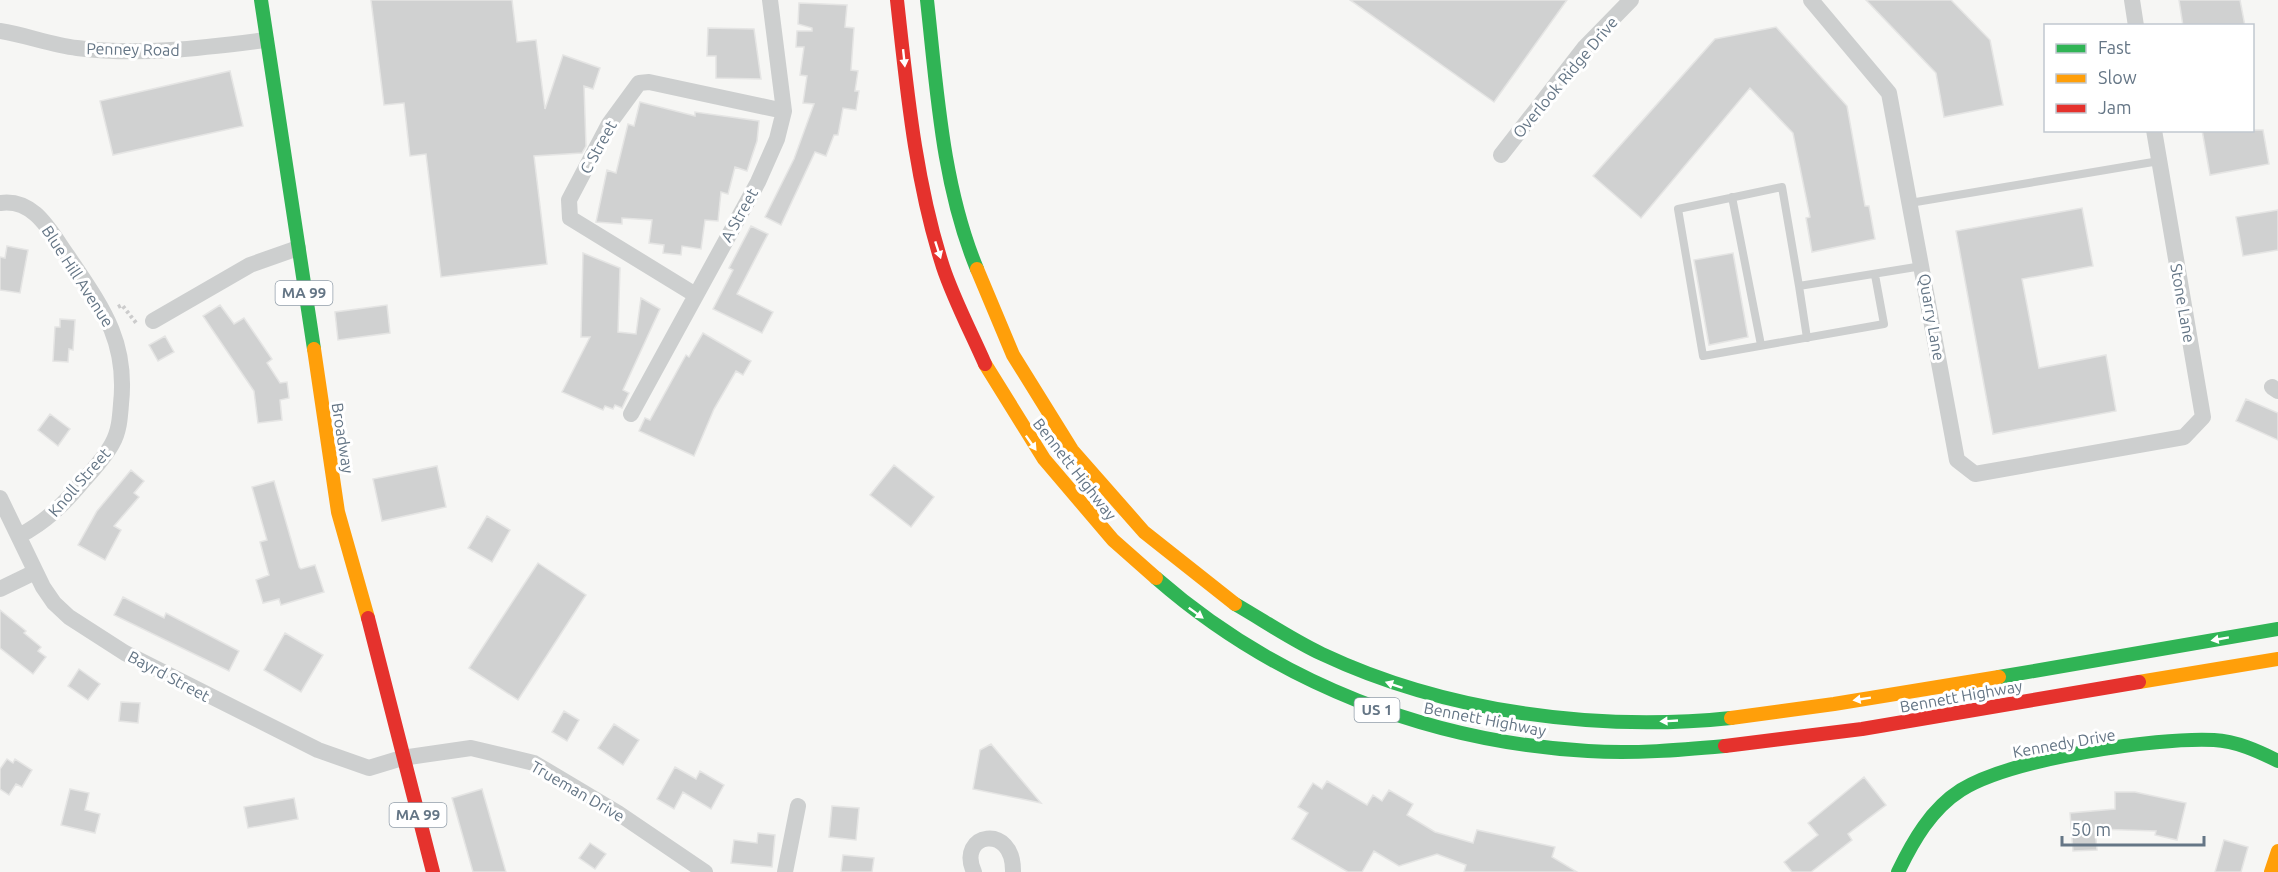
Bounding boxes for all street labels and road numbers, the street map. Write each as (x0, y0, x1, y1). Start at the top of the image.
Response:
street label: Overlook Ridge Drive (1509, 13, 1621, 141)
street label: Penney Road (86, 39, 180, 59)
street label: C Street (576, 117, 620, 177)
street label: A Street (717, 184, 761, 245)
street label: Blue Hill Avenue (39, 222, 117, 330)
street label: Stone Lane (2167, 262, 2199, 344)
street label: Quarry Lane (1915, 272, 1949, 362)
road number: MA 99 (276, 281, 332, 305)
street label: Broadway (329, 401, 358, 475)
street label: Bennett Highway (1030, 415, 1120, 524)
street label: Knoll Street (44, 444, 114, 520)
street label: Bayrd Street (125, 647, 214, 705)
street label: Bennett Highway (1898, 676, 2024, 716)
road number: US 1 (1354, 698, 1400, 722)
street label: Bennett Highway (1422, 698, 1548, 740)
street label: Kennedy Drive (2011, 725, 2117, 761)
street label: Trueman Drive (528, 757, 628, 825)
road number: MA 99 (390, 803, 446, 827)

